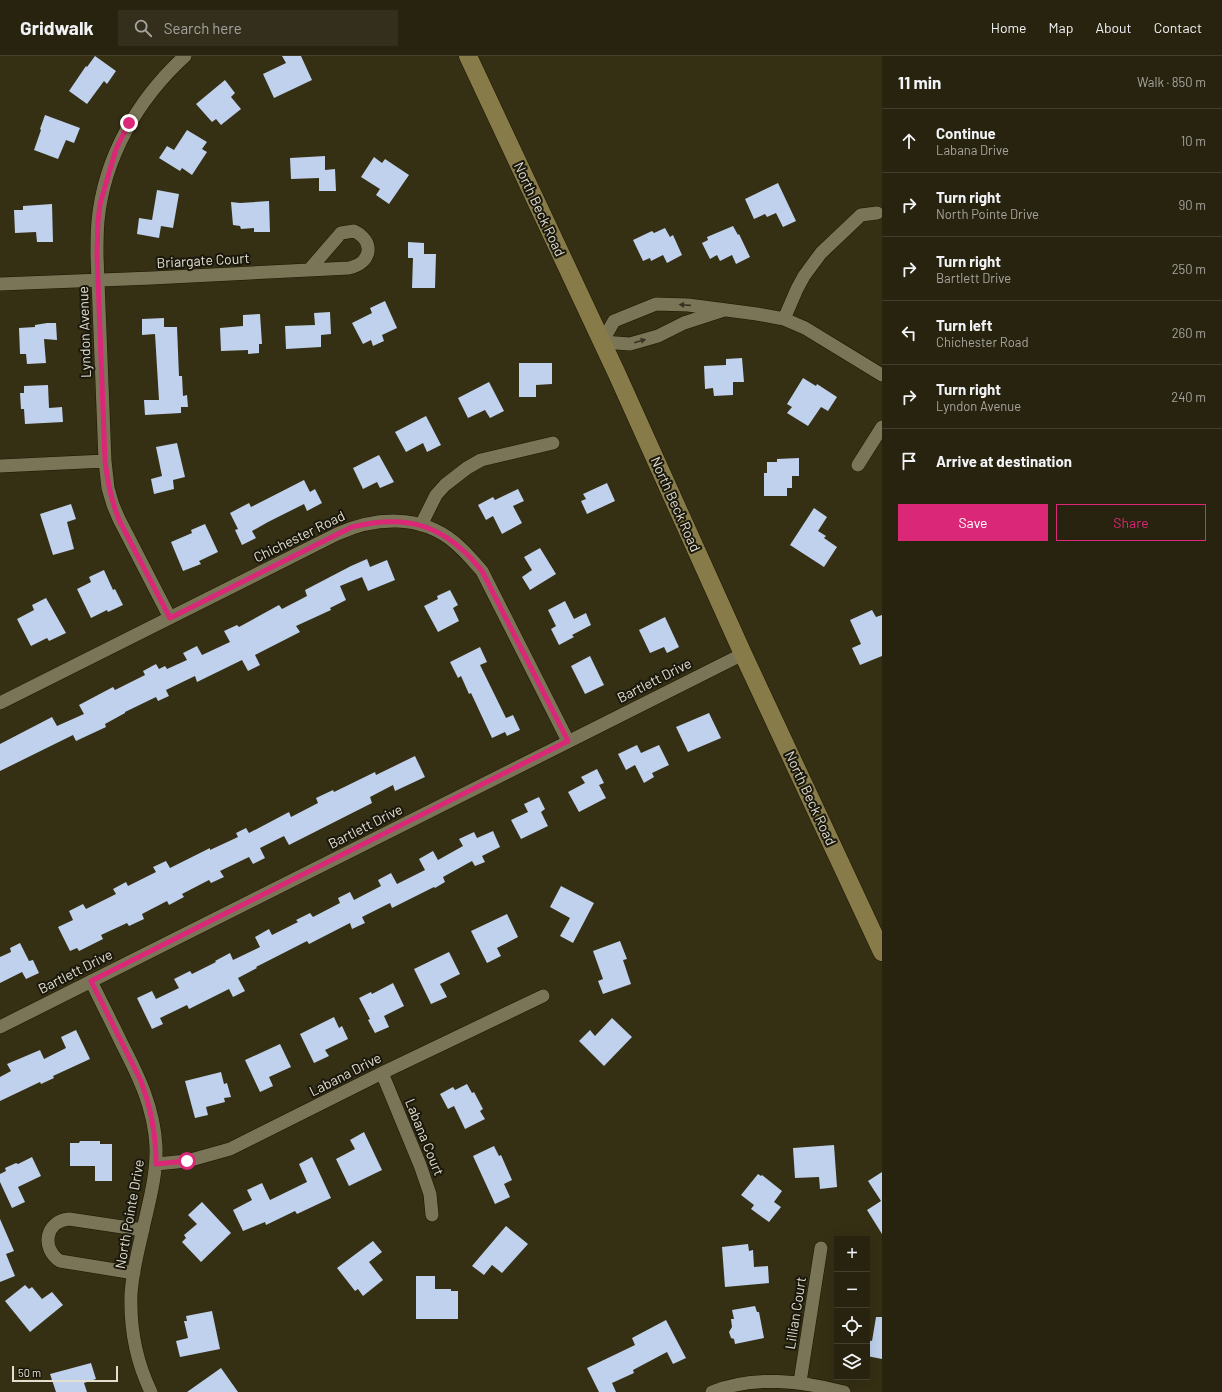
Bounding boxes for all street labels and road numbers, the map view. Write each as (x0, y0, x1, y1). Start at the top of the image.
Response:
street label: North Beck Road (511, 159, 569, 259)
street label: Briargate Court (156, 249, 250, 271)
street label: Lyndon Avenue (74, 286, 94, 378)
street label: North Beck Road (647, 454, 705, 554)
street label: Chichester Road (251, 507, 347, 565)
street label: Bartlett Drive (614, 654, 694, 706)
street label: North Beck Road (782, 748, 840, 848)
street label: Bartlett Drive (325, 800, 405, 852)
street label: Bartlett Drive (35, 945, 115, 997)
street label: Labana Drive (306, 1049, 384, 1099)
street label: Labana Court (402, 1096, 448, 1178)
street label: North Pointe Drive (111, 1158, 147, 1270)
street label: Lillian Court (781, 1276, 809, 1350)

